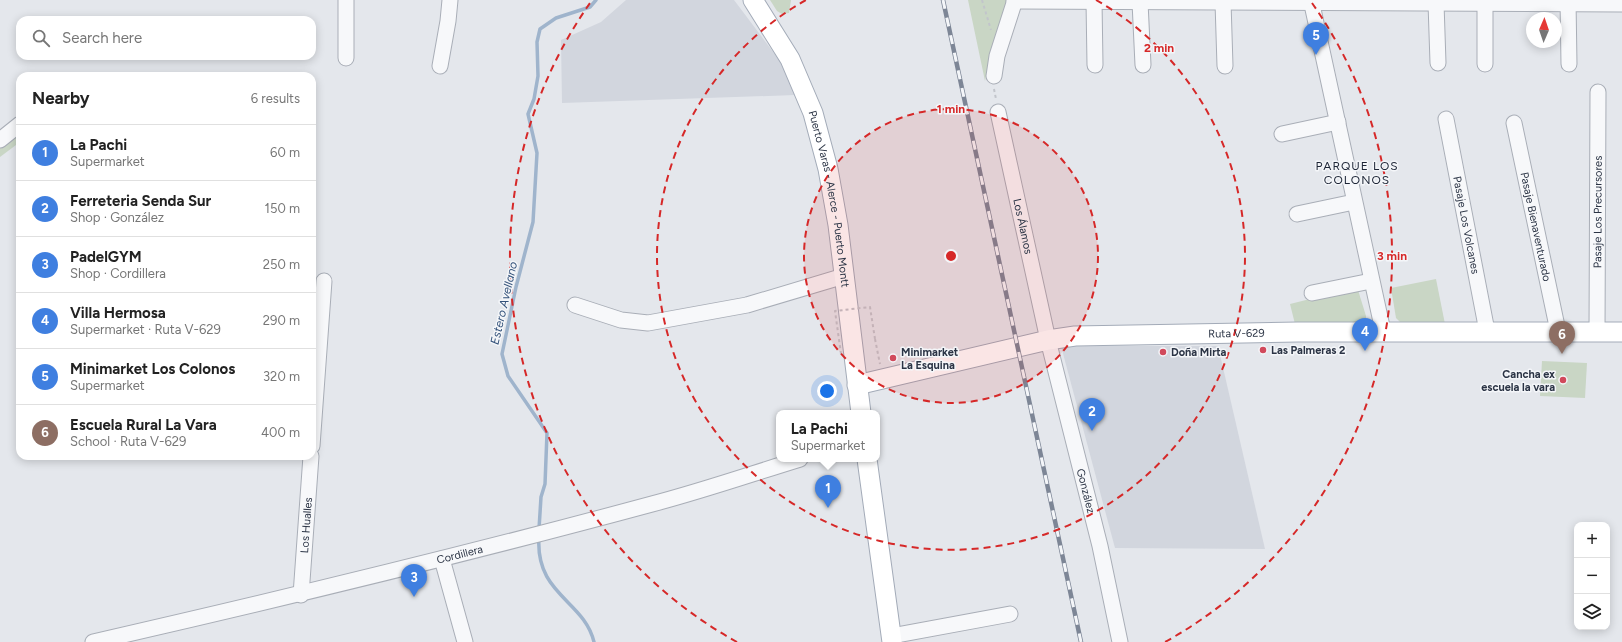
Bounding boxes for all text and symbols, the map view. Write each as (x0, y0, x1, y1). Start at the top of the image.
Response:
north arrow (1526, 12, 1562, 48)
search box (16, 16, 316, 60)
pin: 5 (1303, 22, 1329, 55)
icon: search (30, 27, 52, 49)
text: Search here (62, 29, 142, 47)
text: 2 min (1144, 41, 1174, 55)
text: Nearby (32, 88, 90, 108)
text: 6 results (251, 91, 300, 106)
text: 1 min (937, 102, 965, 116)
street label: Puerto Varas - Alerce - Puerto Montt (806, 109, 852, 288)
text: La Pachi (70, 136, 127, 154)
text: 1 (42, 145, 48, 160)
text: 60 m (270, 145, 300, 160)
text: Supermarket (70, 154, 145, 169)
street label: Pasaje Los Precursores (1591, 156, 1604, 268)
district label: PARQUE LOS COLONOS (1315, 159, 1399, 187)
street label: Pasaje Bienaventurado (1518, 171, 1554, 283)
street label: Pasaje Los Volcanes (1451, 175, 1482, 275)
text: Ferreteria Senda Sur (70, 192, 211, 210)
street label: Los Álamos (1011, 197, 1035, 255)
text: 2 (41, 201, 49, 216)
text: 150 m (265, 201, 300, 216)
text: Shop · González (70, 210, 164, 225)
text: PadelGYM (70, 248, 142, 266)
centre of rings (944, 249, 958, 263)
text: 3 min (1377, 249, 1407, 263)
text: 3 (41, 257, 49, 272)
text: 250 m (263, 257, 300, 272)
water label: Estero Avellano (488, 260, 520, 346)
text: Shop · Cordillera (70, 266, 166, 281)
text: Villa Hermosa (70, 304, 166, 322)
text: 4 (41, 313, 49, 328)
text: 290 m (263, 313, 300, 328)
pin: 4 (1352, 318, 1378, 351)
pin: 6 (1549, 321, 1575, 354)
text: Supermarket · Ruta V-629 (70, 322, 221, 337)
street label: Ruta V-629 (1208, 326, 1265, 340)
place label: Las Palmeras 2 (1271, 344, 1345, 357)
marker: Las Palmeras 2 (1258, 345, 1268, 355)
place label: Minimarket La Esquina (901, 346, 959, 372)
place label: Doña Mirta (1171, 346, 1227, 359)
marker: Doña Mirta (1158, 347, 1168, 357)
marker: Minimarket La Esquina (888, 353, 898, 363)
text: Minimarket Los Colonos (70, 360, 235, 378)
place label: Cancha ex escuela la vara (1481, 368, 1555, 394)
text: 5 (41, 369, 49, 384)
text: 320 m (263, 369, 300, 384)
marker: Cancha ex escuela la vara (1558, 375, 1568, 385)
text: Supermarket (70, 378, 145, 393)
your location (817, 381, 837, 401)
pin: 2 (1079, 398, 1105, 431)
popup (776, 410, 880, 462)
text: Escuela Rural La Vara (70, 416, 217, 434)
text: La Pachi (791, 420, 848, 438)
text: 6 (41, 425, 49, 440)
text: 400 m (261, 425, 300, 440)
text: School · Ruta V-629 (70, 434, 186, 449)
text: Supermarket (791, 438, 865, 453)
street label: González (1074, 467, 1098, 515)
pin: 1 (815, 475, 841, 508)
street label: Los Hualles (298, 497, 315, 554)
map controls (1574, 522, 1610, 630)
button: + (1574, 522, 1610, 558)
street label: Cordillera (435, 542, 484, 566)
button: − (1574, 558, 1610, 594)
pin: 3 (401, 564, 427, 597)
button: layers (1574, 594, 1610, 630)

